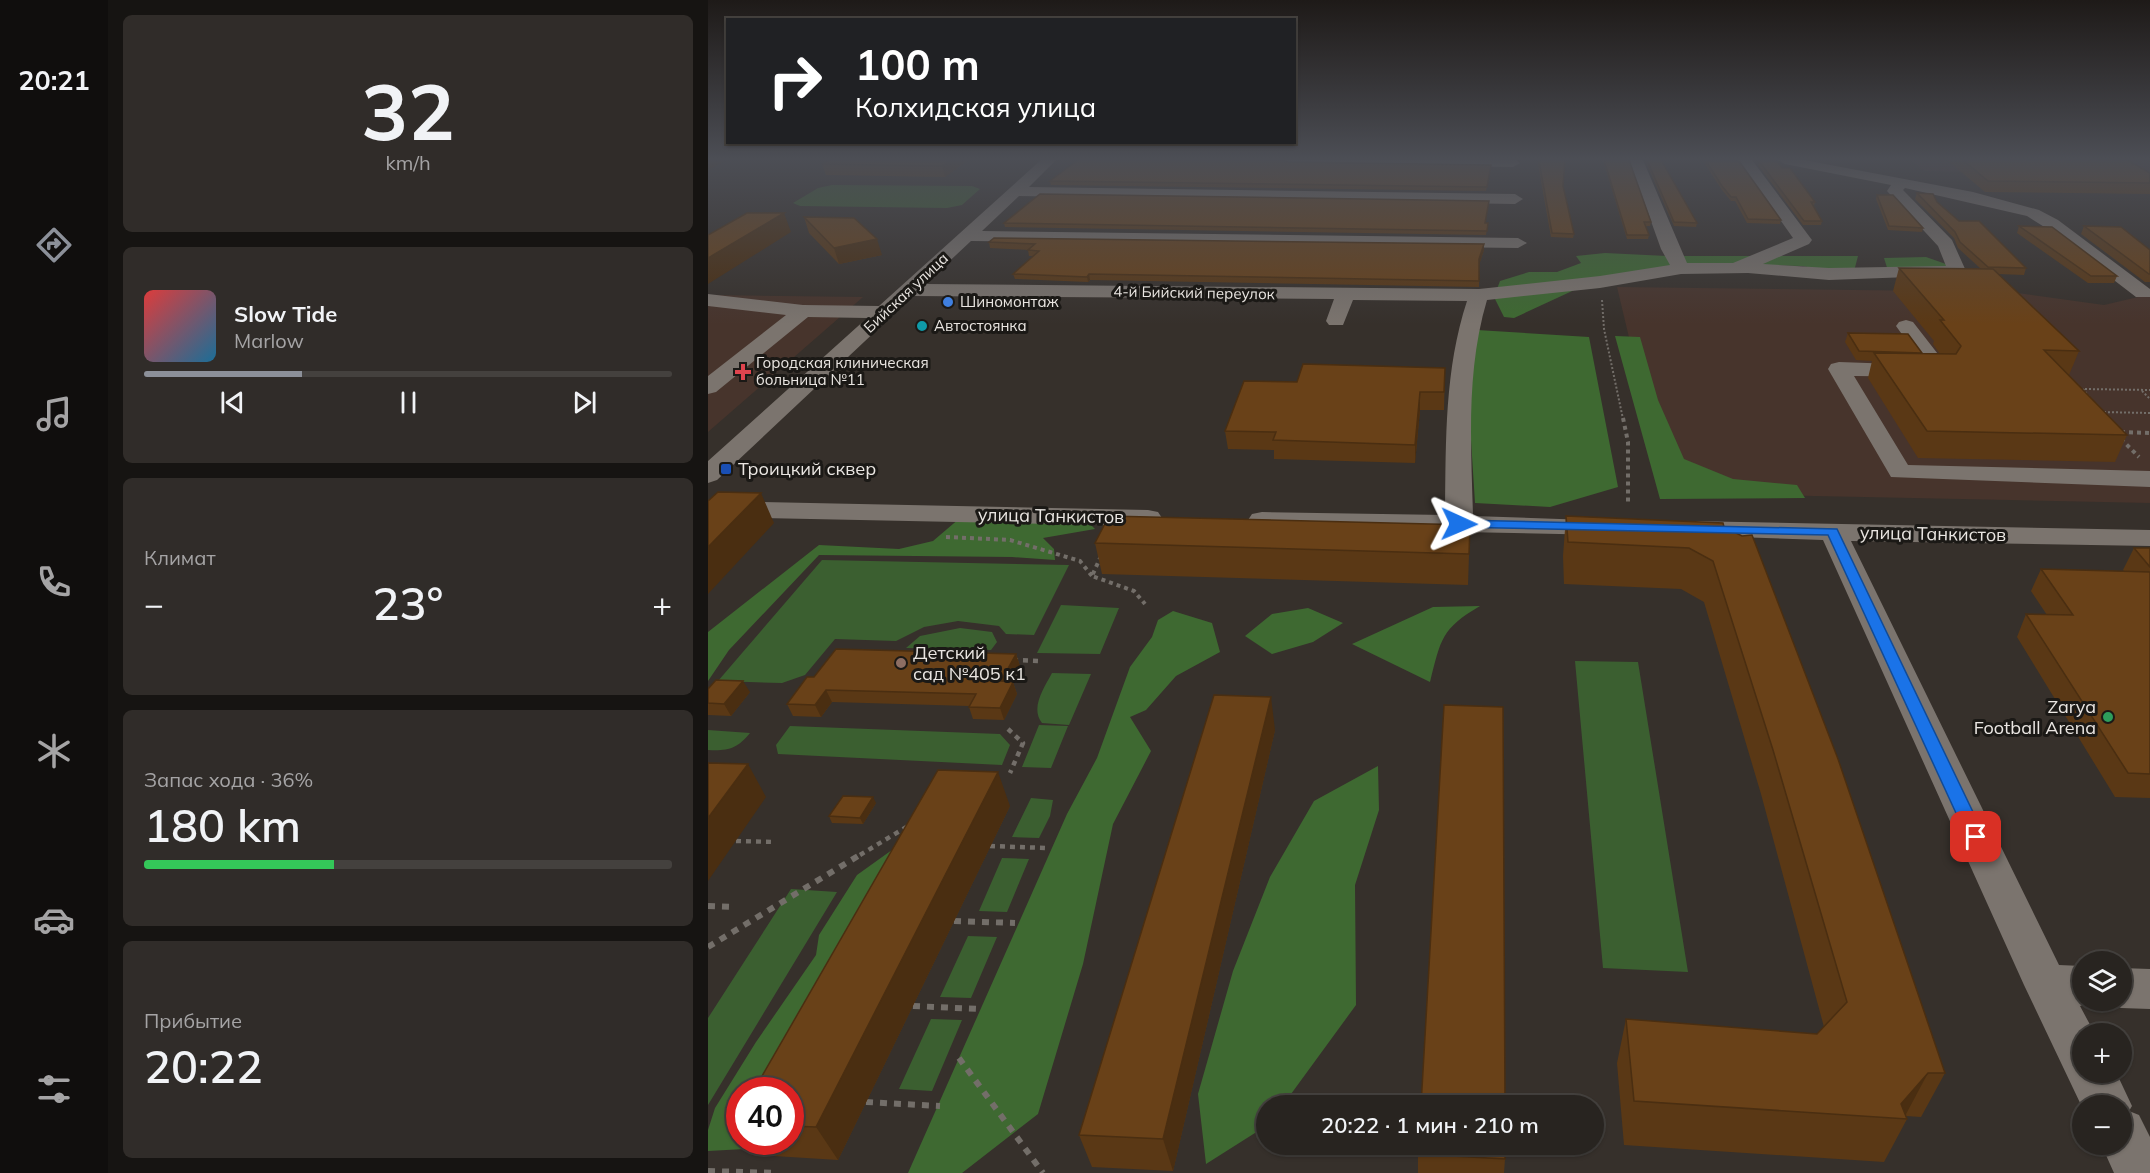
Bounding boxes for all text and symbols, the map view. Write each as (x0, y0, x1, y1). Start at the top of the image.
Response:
text: 100 m (855, 38, 980, 91)
icon: right (756, 42, 834, 120)
text: 32 (361, 62, 455, 160)
text: 20:21 (18, 63, 90, 97)
text: Колхидская улица (855, 90, 1096, 124)
text: km/h (385, 150, 431, 175)
icon: directions (33, 224, 75, 266)
street label: Бийская улица (859, 249, 952, 337)
street label: 4-й Бийский переулок (1113, 282, 1276, 303)
place label: Шиномонтаж (960, 292, 1060, 311)
marker: Шиномонтаж (941, 295, 955, 309)
text: Slow Tide (234, 300, 337, 328)
place label: Автостоянка (934, 316, 1027, 335)
marker: Автостоянка (915, 319, 929, 333)
text: Marlow (234, 328, 304, 353)
place label: Городская клиническая больница №11 (756, 353, 929, 389)
marker: Городская клиническая больница №11 (734, 363, 752, 381)
icon: previous (216, 386, 249, 419)
icon: pause (392, 386, 425, 419)
icon: next (568, 386, 601, 419)
icon: music (33, 393, 75, 435)
place label: Троицкий сквер (738, 457, 876, 480)
marker: Троицкий сквер (719, 462, 733, 476)
position arrow (1427, 492, 1491, 556)
street label: улица Танкистов (978, 503, 1124, 528)
street label: улица Танкистов (1860, 521, 2006, 546)
text: Климат (144, 545, 216, 570)
icon: phone (33, 561, 75, 603)
text: 23° (373, 575, 443, 631)
text: − (144, 583, 164, 624)
text: + (652, 583, 672, 624)
place label: Детский сад №405 к1 (913, 641, 1026, 685)
marker: Детский сад №405 к1 (894, 656, 908, 670)
place label: Zarya Football Arena (1974, 695, 2096, 739)
marker: Zarya Football Arena (2101, 710, 2115, 724)
icon: climate (33, 730, 75, 772)
text: Запас хода · 36% (144, 767, 313, 792)
text: 180 km (144, 797, 301, 853)
pin (1950, 811, 2001, 862)
icon: arrive (1959, 820, 1992, 853)
icon: car (33, 899, 75, 941)
map controls (2072, 951, 2132, 1155)
button: layers (2072, 951, 2132, 1011)
text: Прибытие (144, 1008, 242, 1033)
button: + (2072, 1023, 2132, 1083)
text: 20:22 (144, 1038, 263, 1094)
icon: filters (33, 1068, 75, 1110)
speed limit sign: 40 (726, 1077, 804, 1155)
button: − (2072, 1095, 2132, 1155)
text: 20:22 · 1 мин · 210 m (1321, 1111, 1539, 1139)

